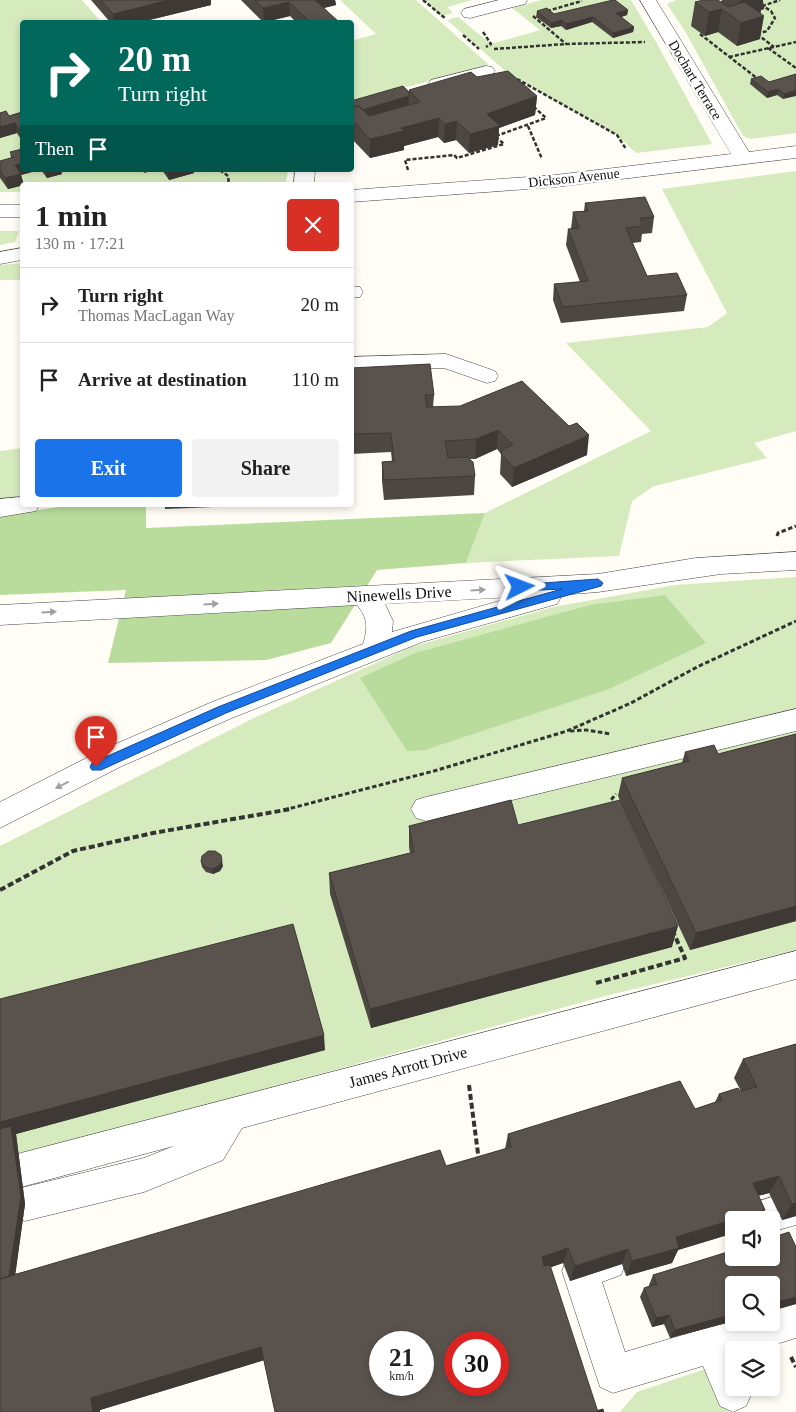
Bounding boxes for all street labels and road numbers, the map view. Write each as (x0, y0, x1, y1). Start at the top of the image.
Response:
street label: Dochart Terrace (665, 38, 725, 122)
street label: Dickson Avenue (528, 166, 620, 190)
street label: Ninewells Drive (346, 583, 452, 605)
street label: James Arrott Drive (347, 1043, 469, 1091)

